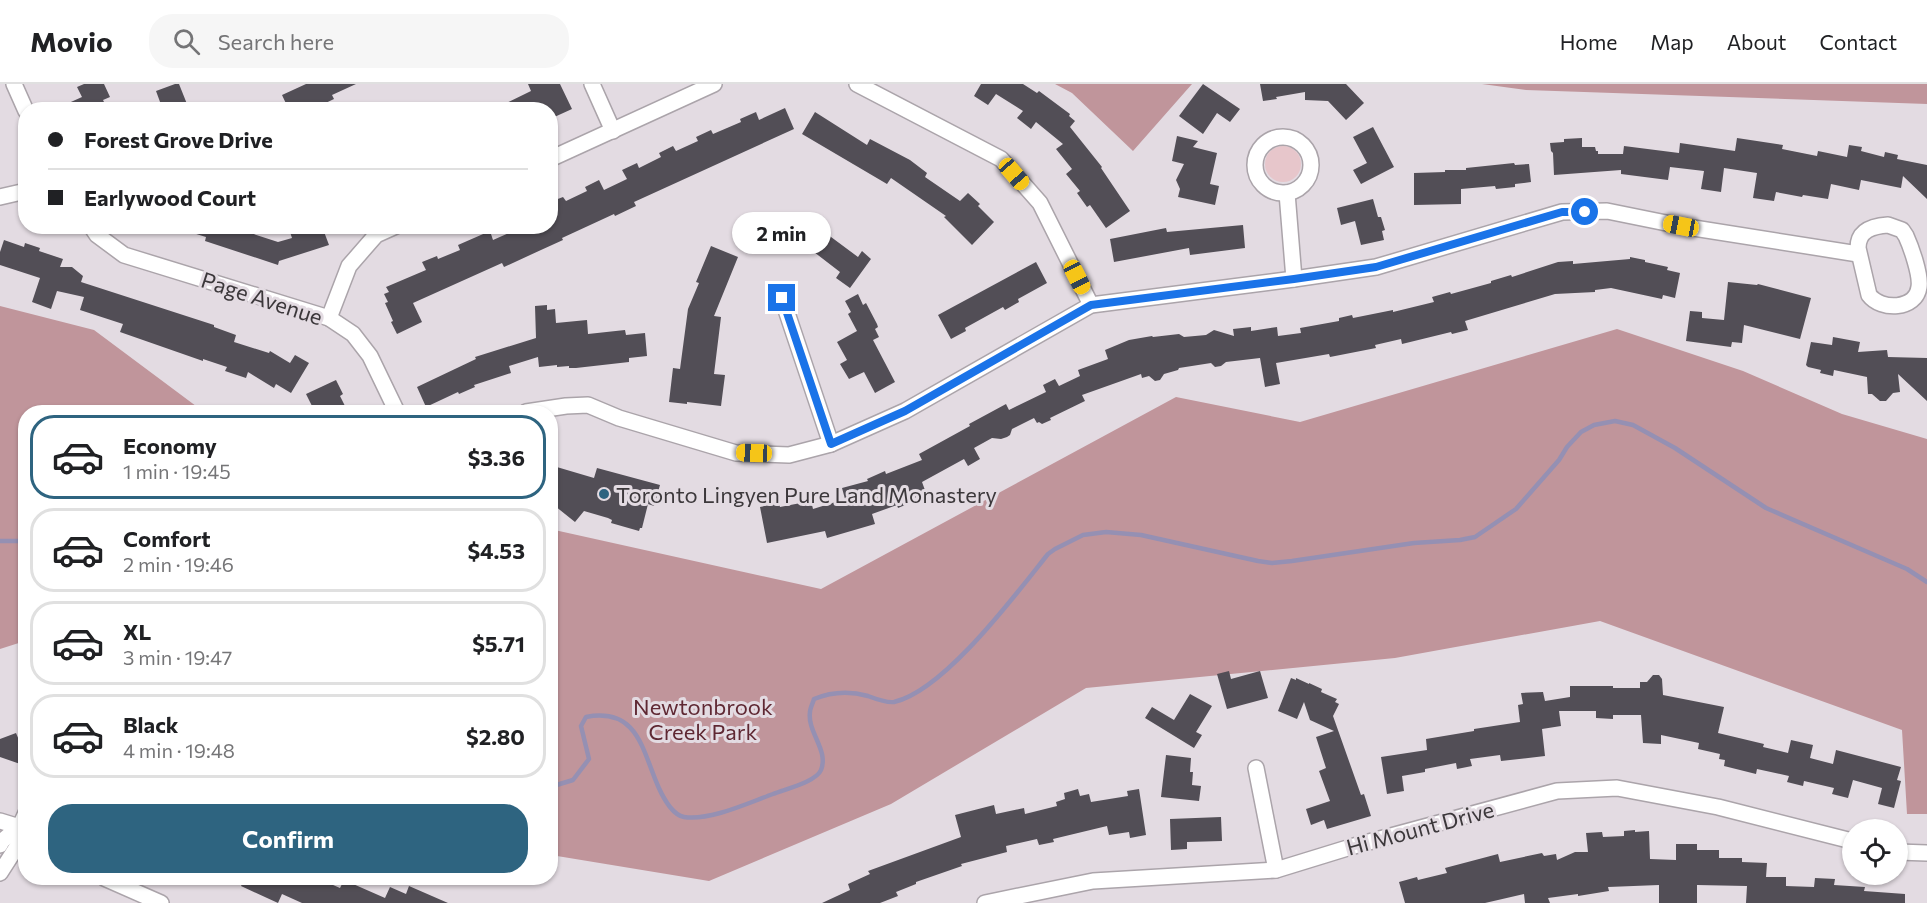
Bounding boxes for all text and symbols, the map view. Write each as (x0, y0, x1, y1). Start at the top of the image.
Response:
search box (149, 14, 569, 68)
text: Movio (30, 24, 113, 58)
icon: search (170, 25, 203, 58)
text: Search here (218, 28, 334, 55)
text: Home (1560, 29, 1617, 54)
text: Map (1650, 29, 1694, 54)
text: About (1727, 29, 1786, 54)
text: Contact (1819, 29, 1897, 54)
text: Forest Grove Drive (84, 126, 273, 153)
car (995, 155, 1033, 193)
text: Earlywood Court (84, 184, 256, 211)
route start (1571, 198, 1598, 225)
callout: 2 min (732, 211, 832, 253)
car (1662, 214, 1700, 238)
text: 2 min (757, 221, 806, 245)
car (1061, 257, 1093, 297)
street label: Page Avenue (198, 266, 326, 330)
route end (768, 284, 795, 311)
icon: car (51, 430, 105, 484)
text: Economy (123, 432, 217, 459)
car (736, 443, 772, 463)
text: $3.36 (468, 444, 525, 471)
text: 1 min · 19:45 (123, 459, 231, 483)
place label: Toronto Lingyen Pure Land Monastery (616, 481, 997, 508)
marker: Toronto Lingyen Pure Land Monastery (597, 487, 611, 501)
icon: car (51, 523, 105, 577)
text: Comfort (123, 525, 211, 552)
text: $4.53 (467, 537, 525, 564)
text: 2 min · 19:46 (123, 552, 234, 576)
icon: car (51, 616, 105, 670)
text: XL (123, 618, 151, 645)
text: $5.71 (472, 630, 525, 657)
text: 3 min · 19:47 (123, 645, 232, 669)
park label: Newtonbrook Creek Park (633, 693, 773, 745)
icon: car (51, 709, 105, 763)
text: Black (123, 711, 178, 738)
text: $2.80 (466, 723, 525, 750)
text: 4 min · 19:48 (123, 738, 235, 762)
street label: Hi Mount Drive (1343, 795, 1497, 861)
button: Confirm (48, 804, 528, 873)
map controls (1842, 819, 1908, 885)
button: locate (1842, 819, 1908, 885)

